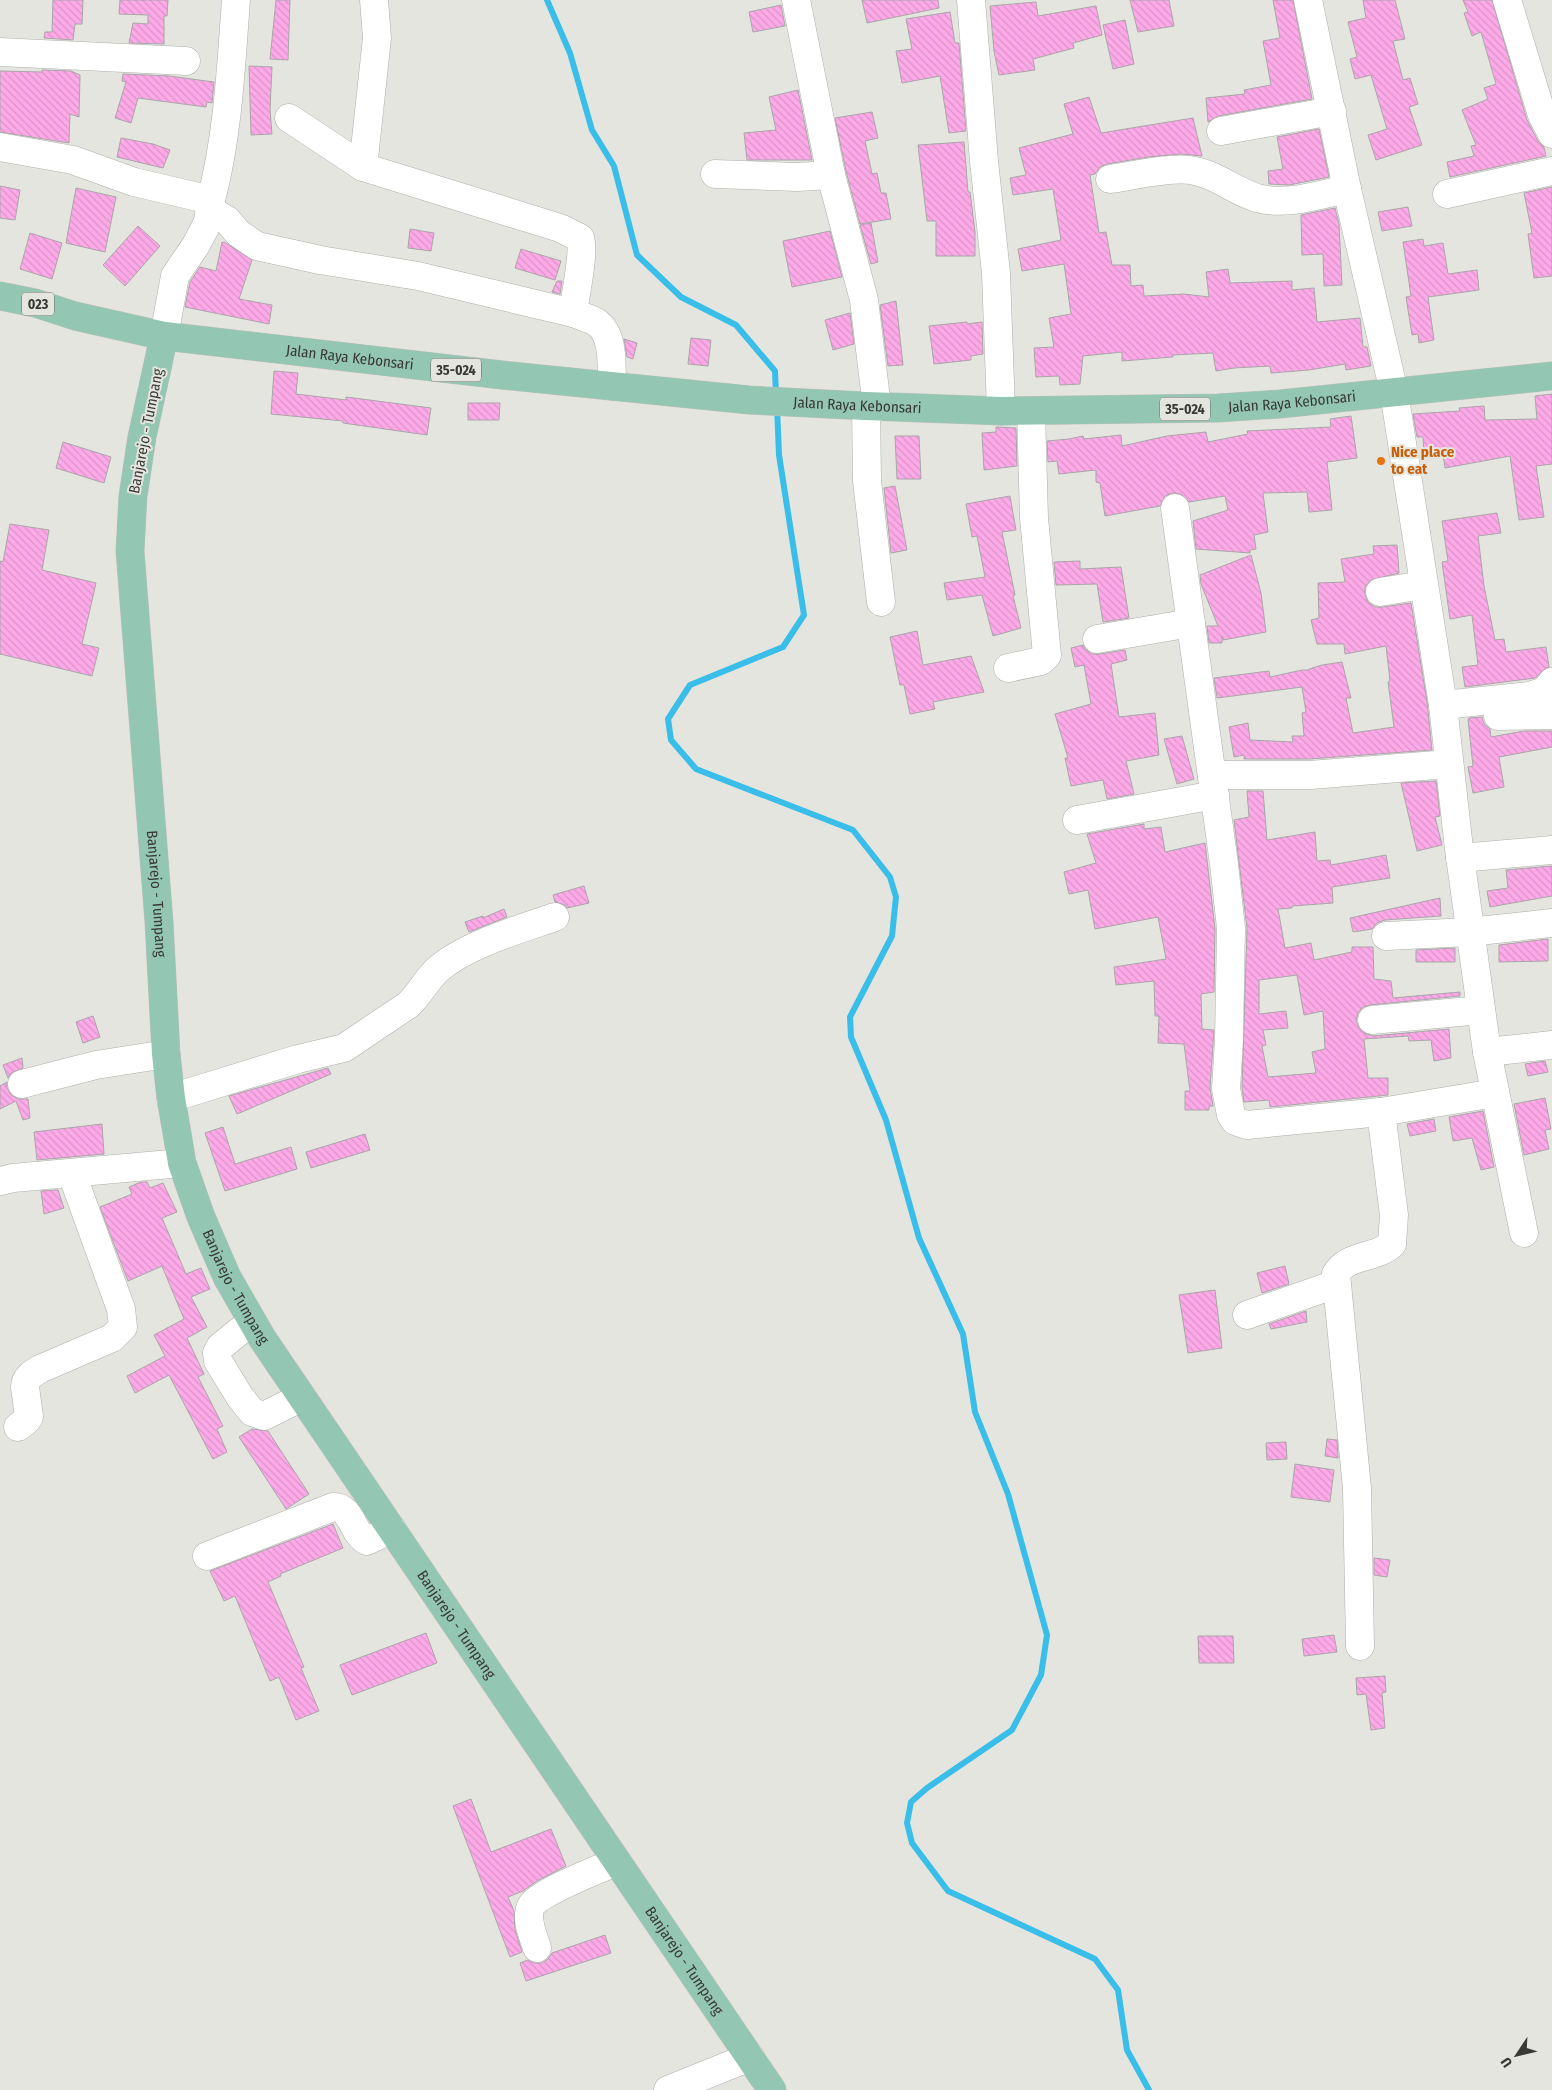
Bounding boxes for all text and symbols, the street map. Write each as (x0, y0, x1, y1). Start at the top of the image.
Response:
road number: 023 (22, 292, 54, 316)
street label: Jalan Raya Kebonsari (285, 341, 414, 374)
road number: 35-024 (431, 358, 481, 382)
street label: Banjarejo - Tumpang (125, 367, 167, 495)
street label: Jalan Raya Kebonsari (1228, 387, 1357, 416)
street label: Jalan Raya Kebonsari (793, 393, 922, 417)
road number: 35-024 (1160, 398, 1210, 420)
place label: Nice place to eat (1391, 443, 1455, 478)
marker: Nice place to eat (1375, 455, 1387, 467)
street label: Banjarejo - Tumpang (143, 830, 170, 958)
street label: Banjarejo - Tumpang (199, 1227, 273, 1348)
street label: Banjarejo - Tumpang (413, 1567, 500, 1682)
street label: Banjarejo - Tumpang (641, 1903, 727, 2018)
north arrow (1492, 2030, 1542, 2080)
text: U (1497, 2054, 1516, 2070)

